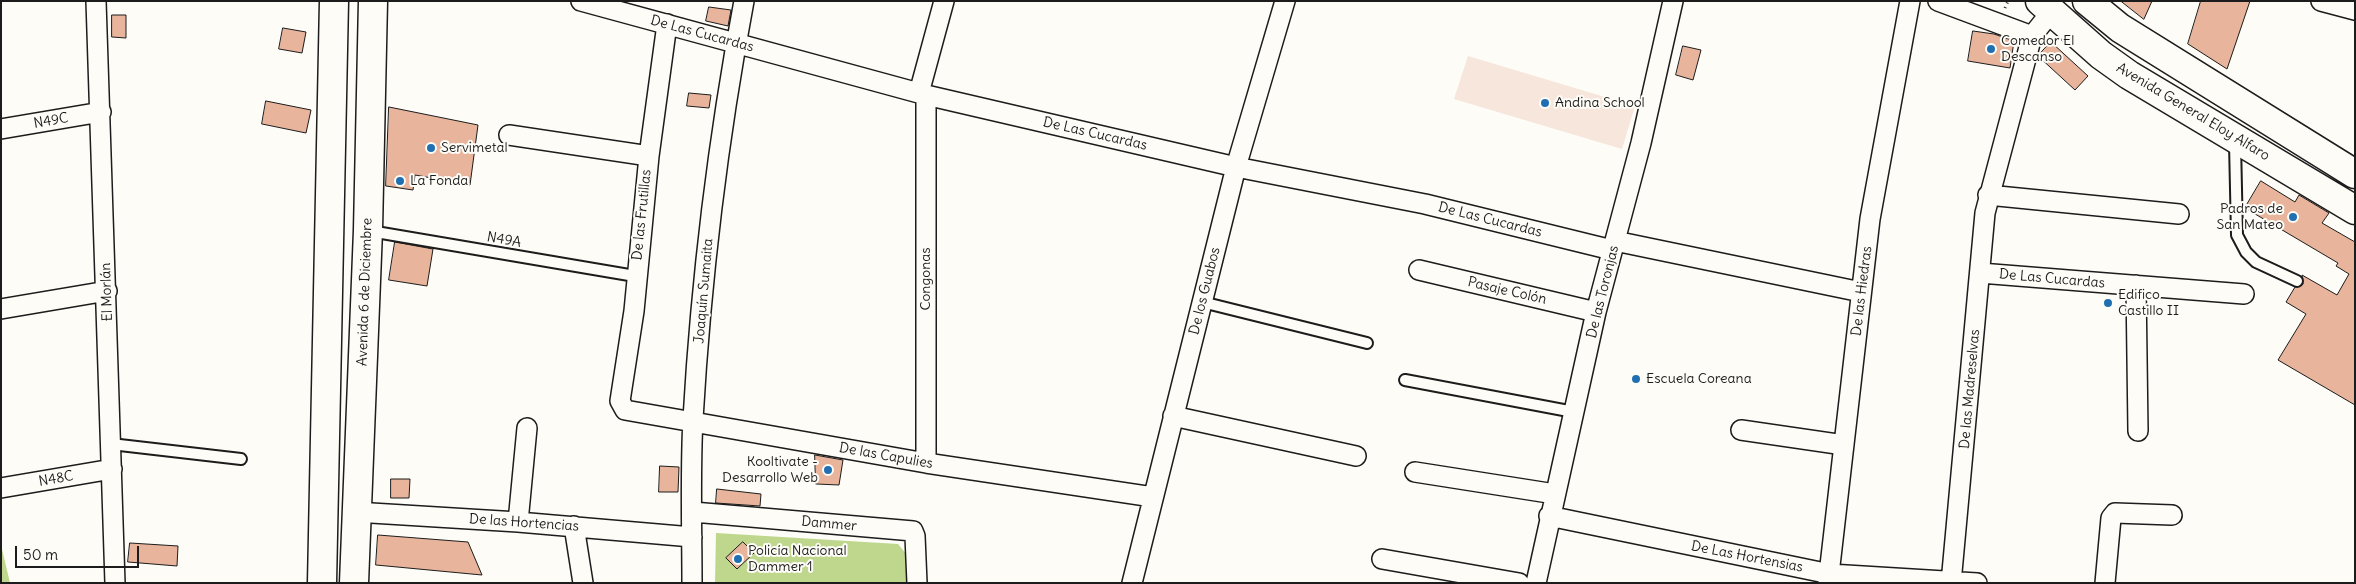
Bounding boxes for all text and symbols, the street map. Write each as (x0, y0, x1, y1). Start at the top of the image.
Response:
street label: De Las Cucardas (648, 12, 756, 56)
place label: Comedor El Descanso (2001, 33, 2074, 65)
marker: Comedor El Descanso (1985, 43, 1997, 55)
street label: Avenida General Eloy Alfaro (2113, 60, 2273, 164)
place label: Andina School (1555, 95, 1645, 111)
marker: Andina School (1539, 97, 1551, 109)
street label: N49C (32, 110, 70, 132)
street label: De Las Cucardas (1041, 114, 1149, 154)
place label: Servimetal (441, 140, 508, 156)
marker: Servimetal (425, 142, 437, 154)
street label: De las Frutillas (629, 169, 655, 261)
place label: La Fonda (410, 173, 468, 189)
marker: La Fonda (394, 175, 406, 187)
street label: De Las Cucardas (1436, 199, 1544, 241)
place label: Padros de San Mateo (2217, 201, 2283, 233)
marker: Padros de San Mateo (2287, 211, 2299, 223)
street label: Avenida 6 de Diciembre (354, 218, 376, 366)
street label: N49A (485, 229, 523, 251)
street label: Joaquín Sumaita (691, 238, 717, 344)
street label: De las Toronjas (1583, 244, 1623, 340)
street label: De los Guabos (1186, 245, 1224, 337)
street label: De las Hiedras (1848, 245, 1876, 337)
street label: Congonas (918, 247, 934, 311)
street label: El Morlán (98, 262, 116, 322)
street label: De Las Cucardas (1998, 266, 2106, 292)
street label: Pasaje Colón (1466, 274, 1548, 308)
place label: Edifico Castillo II (2118, 287, 2179, 320)
marker: Edifico Castillo II (2102, 297, 2114, 309)
street label: De las Madreselvas (1956, 328, 1984, 450)
place label: Escuela Coreana (1646, 371, 1752, 387)
marker: Escuela Coreana (1630, 373, 1642, 385)
street label: De las Capulies (838, 439, 934, 473)
place label: Kooltivate - Desarrollo Web (722, 454, 818, 487)
marker: Kooltivate - Desarrollo Web (822, 464, 834, 476)
street label: N48C (37, 468, 75, 490)
street label: De las Hortencias (468, 511, 580, 535)
street label: Dammer (801, 513, 857, 535)
scale bar (18, 536, 141, 568)
street label: De Las Hortensias (1690, 538, 1804, 576)
place label: Policía Nacional Dammer 1 (748, 543, 847, 576)
text: 50 m (23, 545, 58, 564)
marker: Policía Nacional Dammer 1 (732, 553, 744, 565)

